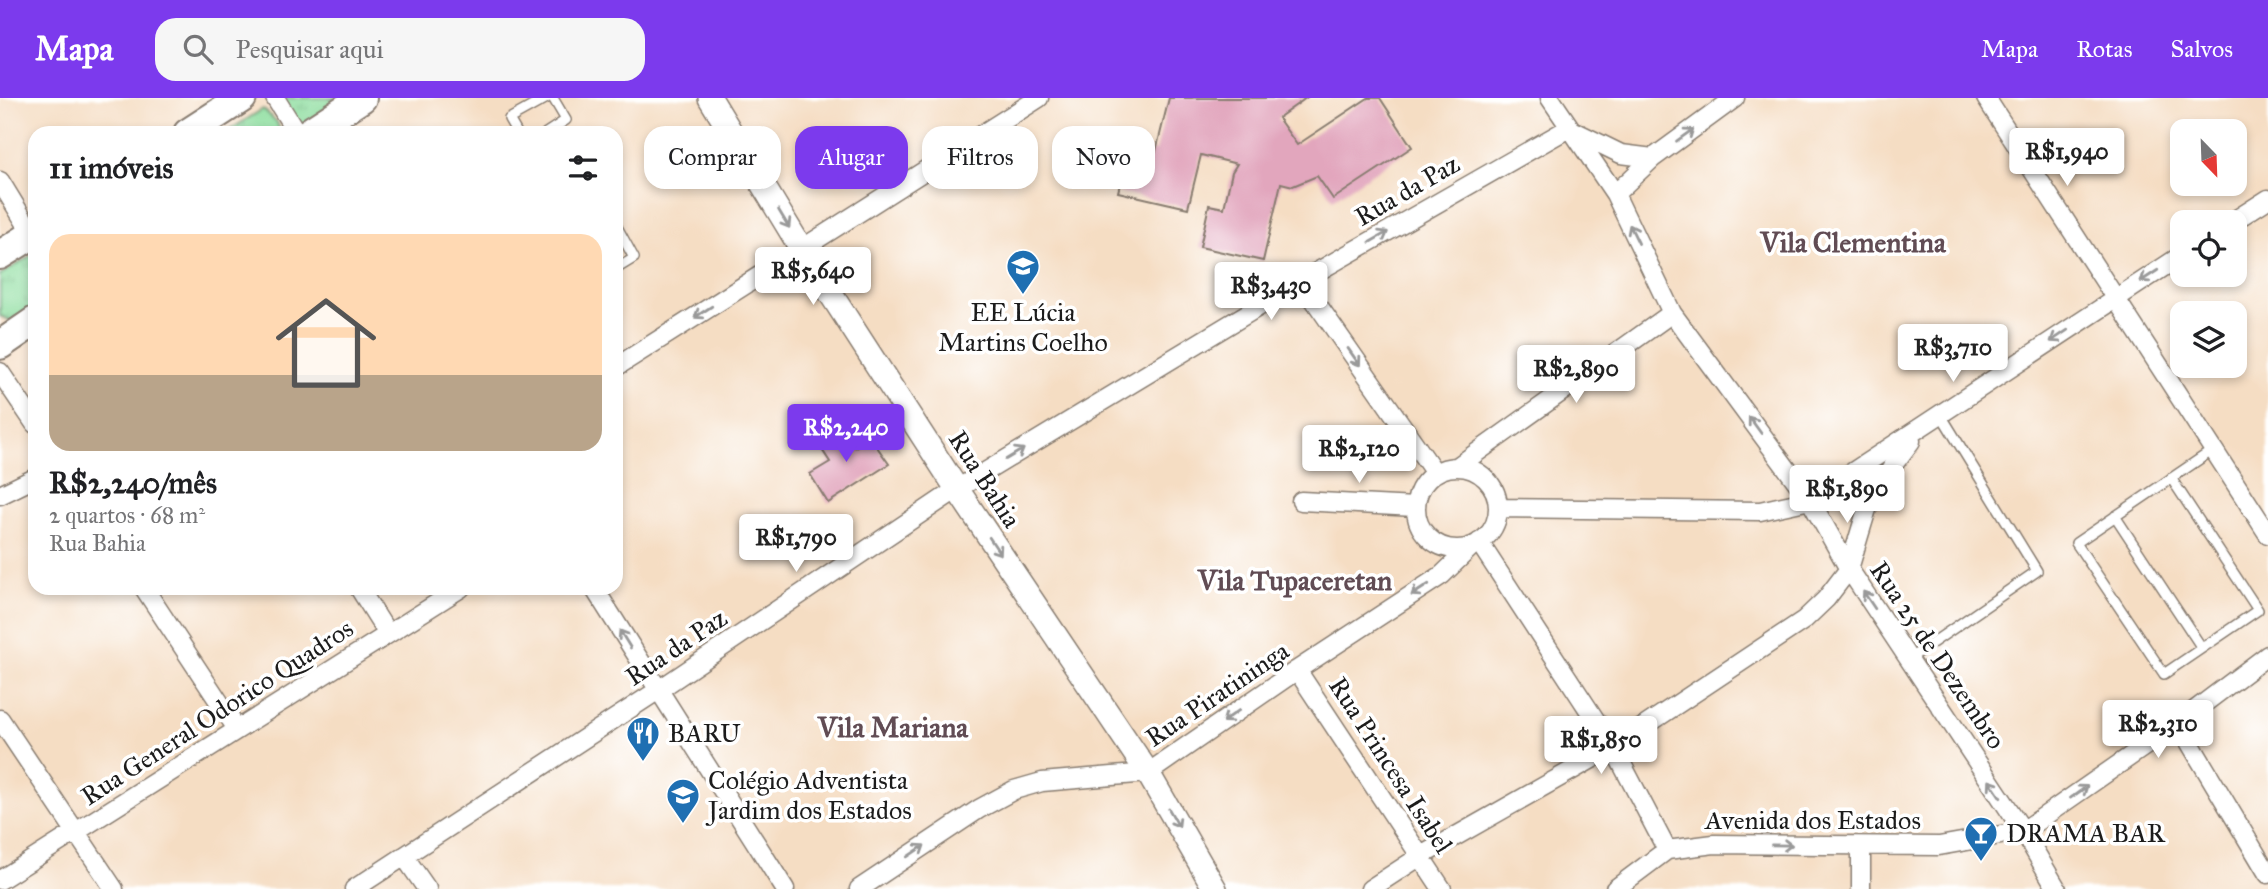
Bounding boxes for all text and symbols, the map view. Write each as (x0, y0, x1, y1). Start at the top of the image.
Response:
search box (155, 18, 645, 81)
text: Mapa (35, 29, 113, 69)
icon: search (179, 30, 217, 68)
text: Pesquisar aqui (235, 33, 384, 65)
text: Mapa (1981, 34, 2038, 64)
text: Rotas (2076, 34, 2132, 64)
text: Salvos (2170, 34, 2233, 64)
north arrow (2170, 119, 2247, 196)
map controls (2170, 119, 2247, 378)
chip: Comprar (644, 126, 781, 189)
chip: Alugar (795, 126, 908, 189)
chip: Filtros (922, 126, 1038, 189)
chip: Novo (1052, 126, 1155, 189)
one-way arrow (1676, 127, 1694, 142)
pin: R$1,940 (2002, 129, 2132, 188)
text: R$1,940 (2025, 137, 2109, 165)
street label: Rua da Paz (1349, 147, 1465, 233)
icon: filters (564, 149, 602, 187)
text: 11 imóveis (49, 150, 173, 186)
one-way arrow (777, 209, 791, 229)
button: locate (2170, 210, 2247, 287)
one-way arrow (1627, 224, 1640, 245)
district label: Vila Clementina (1759, 225, 1947, 260)
one-way arrow (1368, 230, 1389, 243)
school or university icon: EE Lúcia Martins Coelho (1004, 247, 1042, 296)
pin: R$5,640 (748, 248, 878, 307)
text: R$5,640 (771, 256, 855, 284)
pin: R$3,430 (1206, 262, 1336, 322)
one-way arrow (2139, 270, 2159, 284)
text: R$3,430 (1231, 271, 1311, 299)
icon: home (263, 280, 389, 406)
place label: EE Lúcia Martins Coelho (938, 296, 1108, 358)
button: layers (2170, 301, 2247, 378)
one-way arrow (693, 305, 713, 319)
pin: R$3,710 (1888, 324, 2018, 384)
one-way arrow (2049, 329, 2069, 343)
text: R$3,710 (1914, 333, 1992, 361)
pin: R$2,890 (1511, 345, 1641, 405)
one-way arrow (1347, 347, 1361, 366)
text: R$2,890 (1533, 354, 1619, 382)
pin: R$2,240 (781, 404, 911, 464)
text: R$2,240 (803, 413, 889, 441)
one-way arrow (1748, 416, 1763, 435)
street label: Rua Bahia (942, 424, 1028, 534)
pin: R$2,120 (1294, 426, 1424, 485)
text: R$2,120 (1318, 434, 1400, 462)
one-way arrow (1005, 447, 1025, 461)
text: R$2,240/mês (49, 465, 217, 501)
pin: R$1,890 (1782, 466, 1912, 525)
text: R$1,890 (1806, 474, 1888, 502)
text: 2 quartos · 68 m² (49, 501, 205, 529)
pin: R$1,790 (731, 514, 861, 574)
text: R$1,790 (755, 523, 837, 551)
text: Rua Bahia (49, 529, 146, 557)
one-way arrow (988, 536, 1002, 555)
street label: Rua 25 de Dezembro (1863, 555, 2013, 755)
district label: Vila Tupaceretan (1197, 563, 1392, 598)
one-way arrow (1411, 582, 1430, 597)
one-way arrow (1862, 590, 1876, 610)
street label: Rua da Paz (619, 601, 733, 693)
street label: Rua General Odorico Quadros (75, 612, 359, 812)
one-way arrow (618, 630, 632, 650)
street label: Rua Piratininga (1139, 634, 1295, 754)
street label: Rua Princesa Isabel (1322, 671, 1460, 859)
pin: R$2,310 (2093, 700, 2223, 760)
one-way arrow (1221, 709, 1241, 723)
text: R$2,310 (2118, 709, 2198, 737)
district label: Vila Mariana (817, 710, 969, 745)
restaurant icon: BARU (624, 714, 662, 763)
pin: R$1,850 (1536, 716, 1666, 776)
place label: BARU (668, 717, 741, 749)
text: R$1,850 (1560, 725, 1642, 753)
place label: Colégio Adventista Jardim dos Estados (705, 764, 912, 826)
school or university icon: Colégio Adventista Jardim dos Estados (664, 776, 702, 825)
one-way arrow (1988, 780, 2002, 799)
one-way arrow (2068, 785, 2088, 799)
street label: Avenida dos Estados (1704, 804, 1921, 836)
one-way arrow (1167, 807, 1181, 827)
bar icon: DRAMA BAR (1962, 814, 2000, 863)
place label: DRAMA BAR (2006, 817, 2166, 849)
one-way arrow (1771, 838, 1794, 852)
one-way arrow (906, 844, 925, 858)

